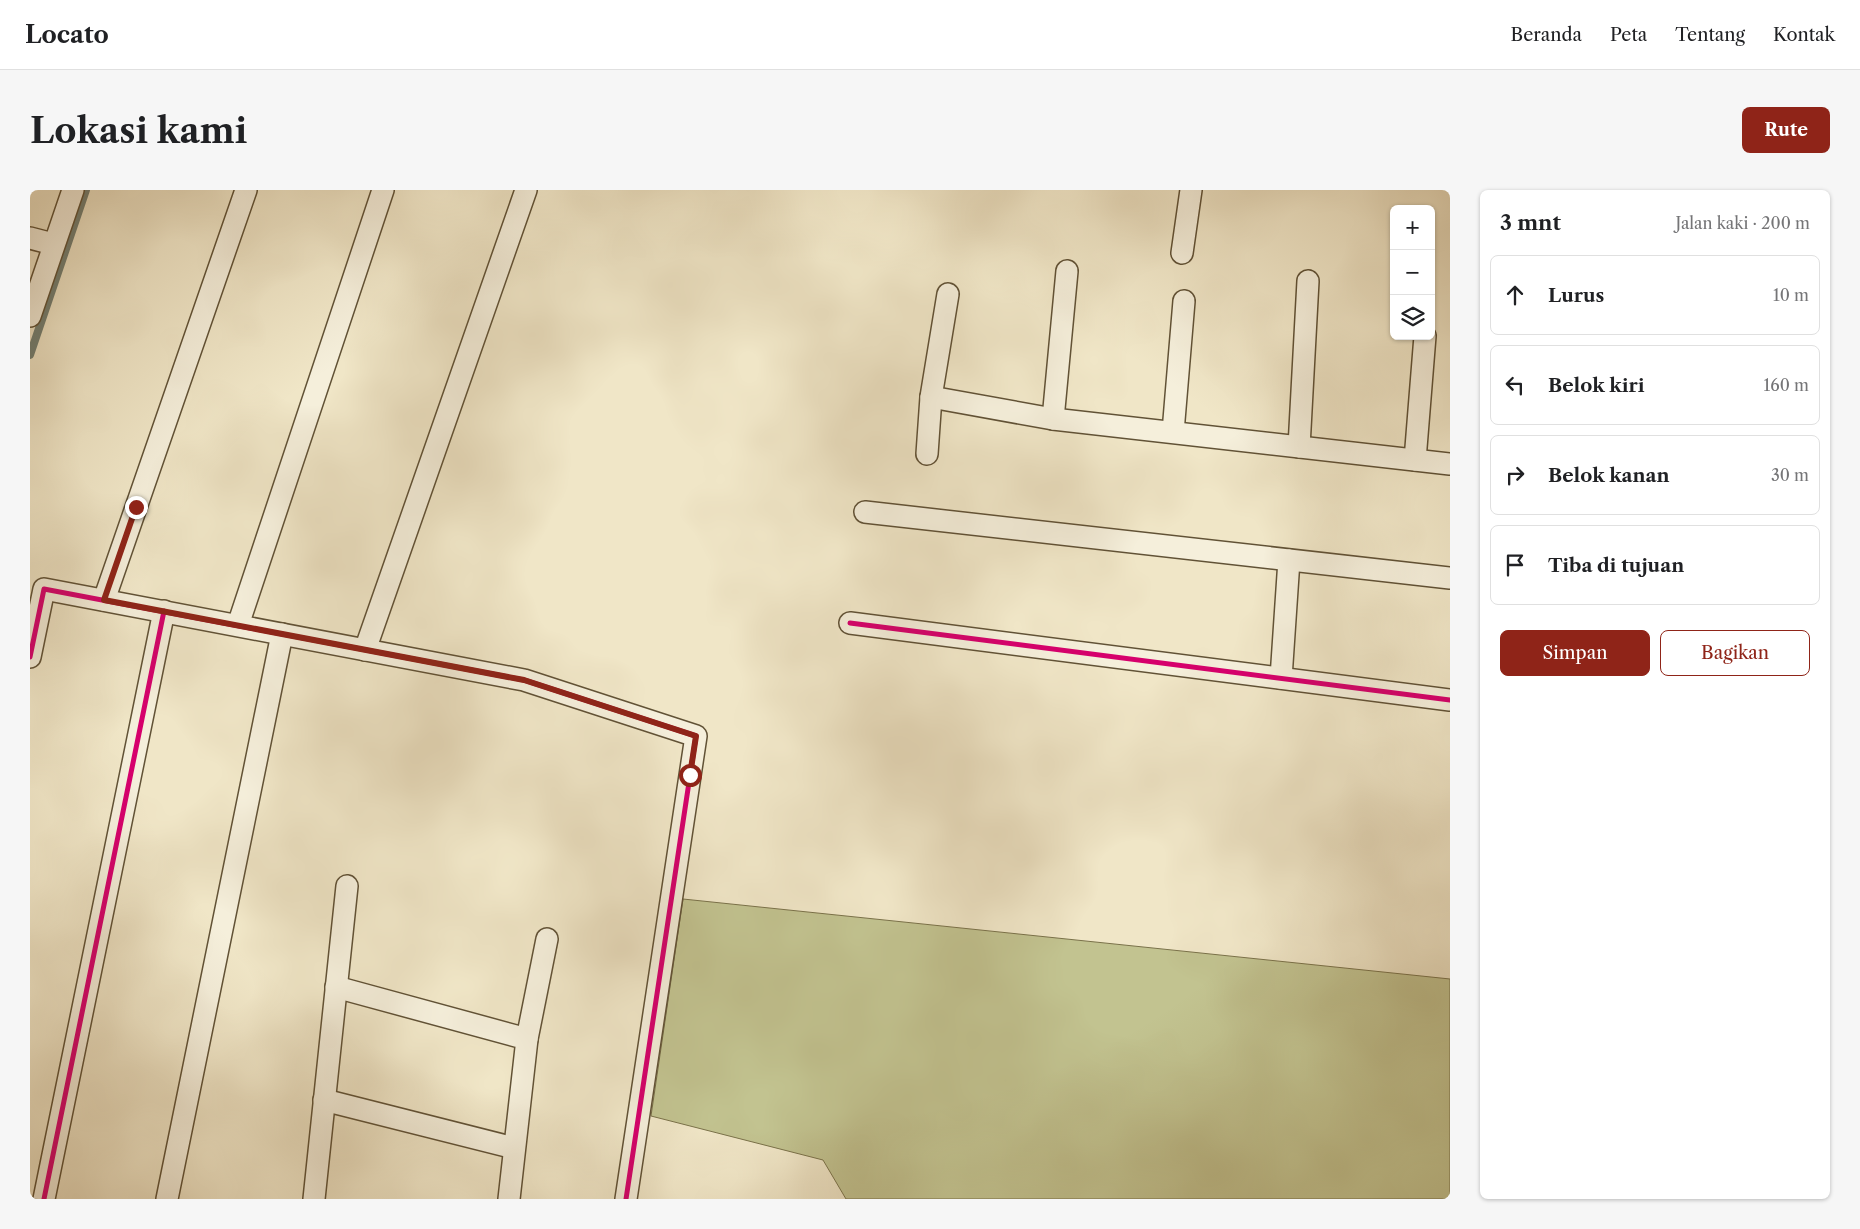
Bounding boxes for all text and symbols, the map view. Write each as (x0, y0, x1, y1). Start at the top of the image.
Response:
text: Locato (25, 20, 109, 49)
text: Beranda (1511, 24, 1582, 46)
text: Peta (1610, 24, 1647, 46)
text: Tentang (1675, 24, 1745, 46)
text: Kontak (1773, 24, 1835, 46)
button: Rute (1742, 107, 1830, 153)
text: Lokasi kami (30, 109, 247, 152)
map controls (1390, 205, 1435, 340)
button: + (1390, 205, 1435, 250)
text: 3 mnt (1500, 210, 1561, 235)
text: Jalan kaki · 200 m (1675, 213, 1810, 233)
button: − (1390, 250, 1435, 295)
icon: ahead (1501, 281, 1529, 309)
text: Lurus (1548, 284, 1604, 307)
text: 10 m (1773, 285, 1809, 305)
button: layers (1390, 295, 1435, 340)
icon: left (1501, 371, 1529, 399)
text: Belok kiri (1548, 374, 1645, 397)
text: 160 m (1764, 375, 1809, 395)
icon: right (1501, 461, 1529, 489)
text: Belok kanan (1548, 464, 1670, 487)
text: 30 m (1771, 465, 1809, 485)
route end (125, 496, 148, 519)
icon: arrive (1501, 551, 1529, 579)
text: Tiba di tujuan (1548, 554, 1684, 577)
button: Simpan (1500, 630, 1650, 676)
button: Bagikan (1660, 630, 1810, 676)
route start (679, 764, 702, 787)

